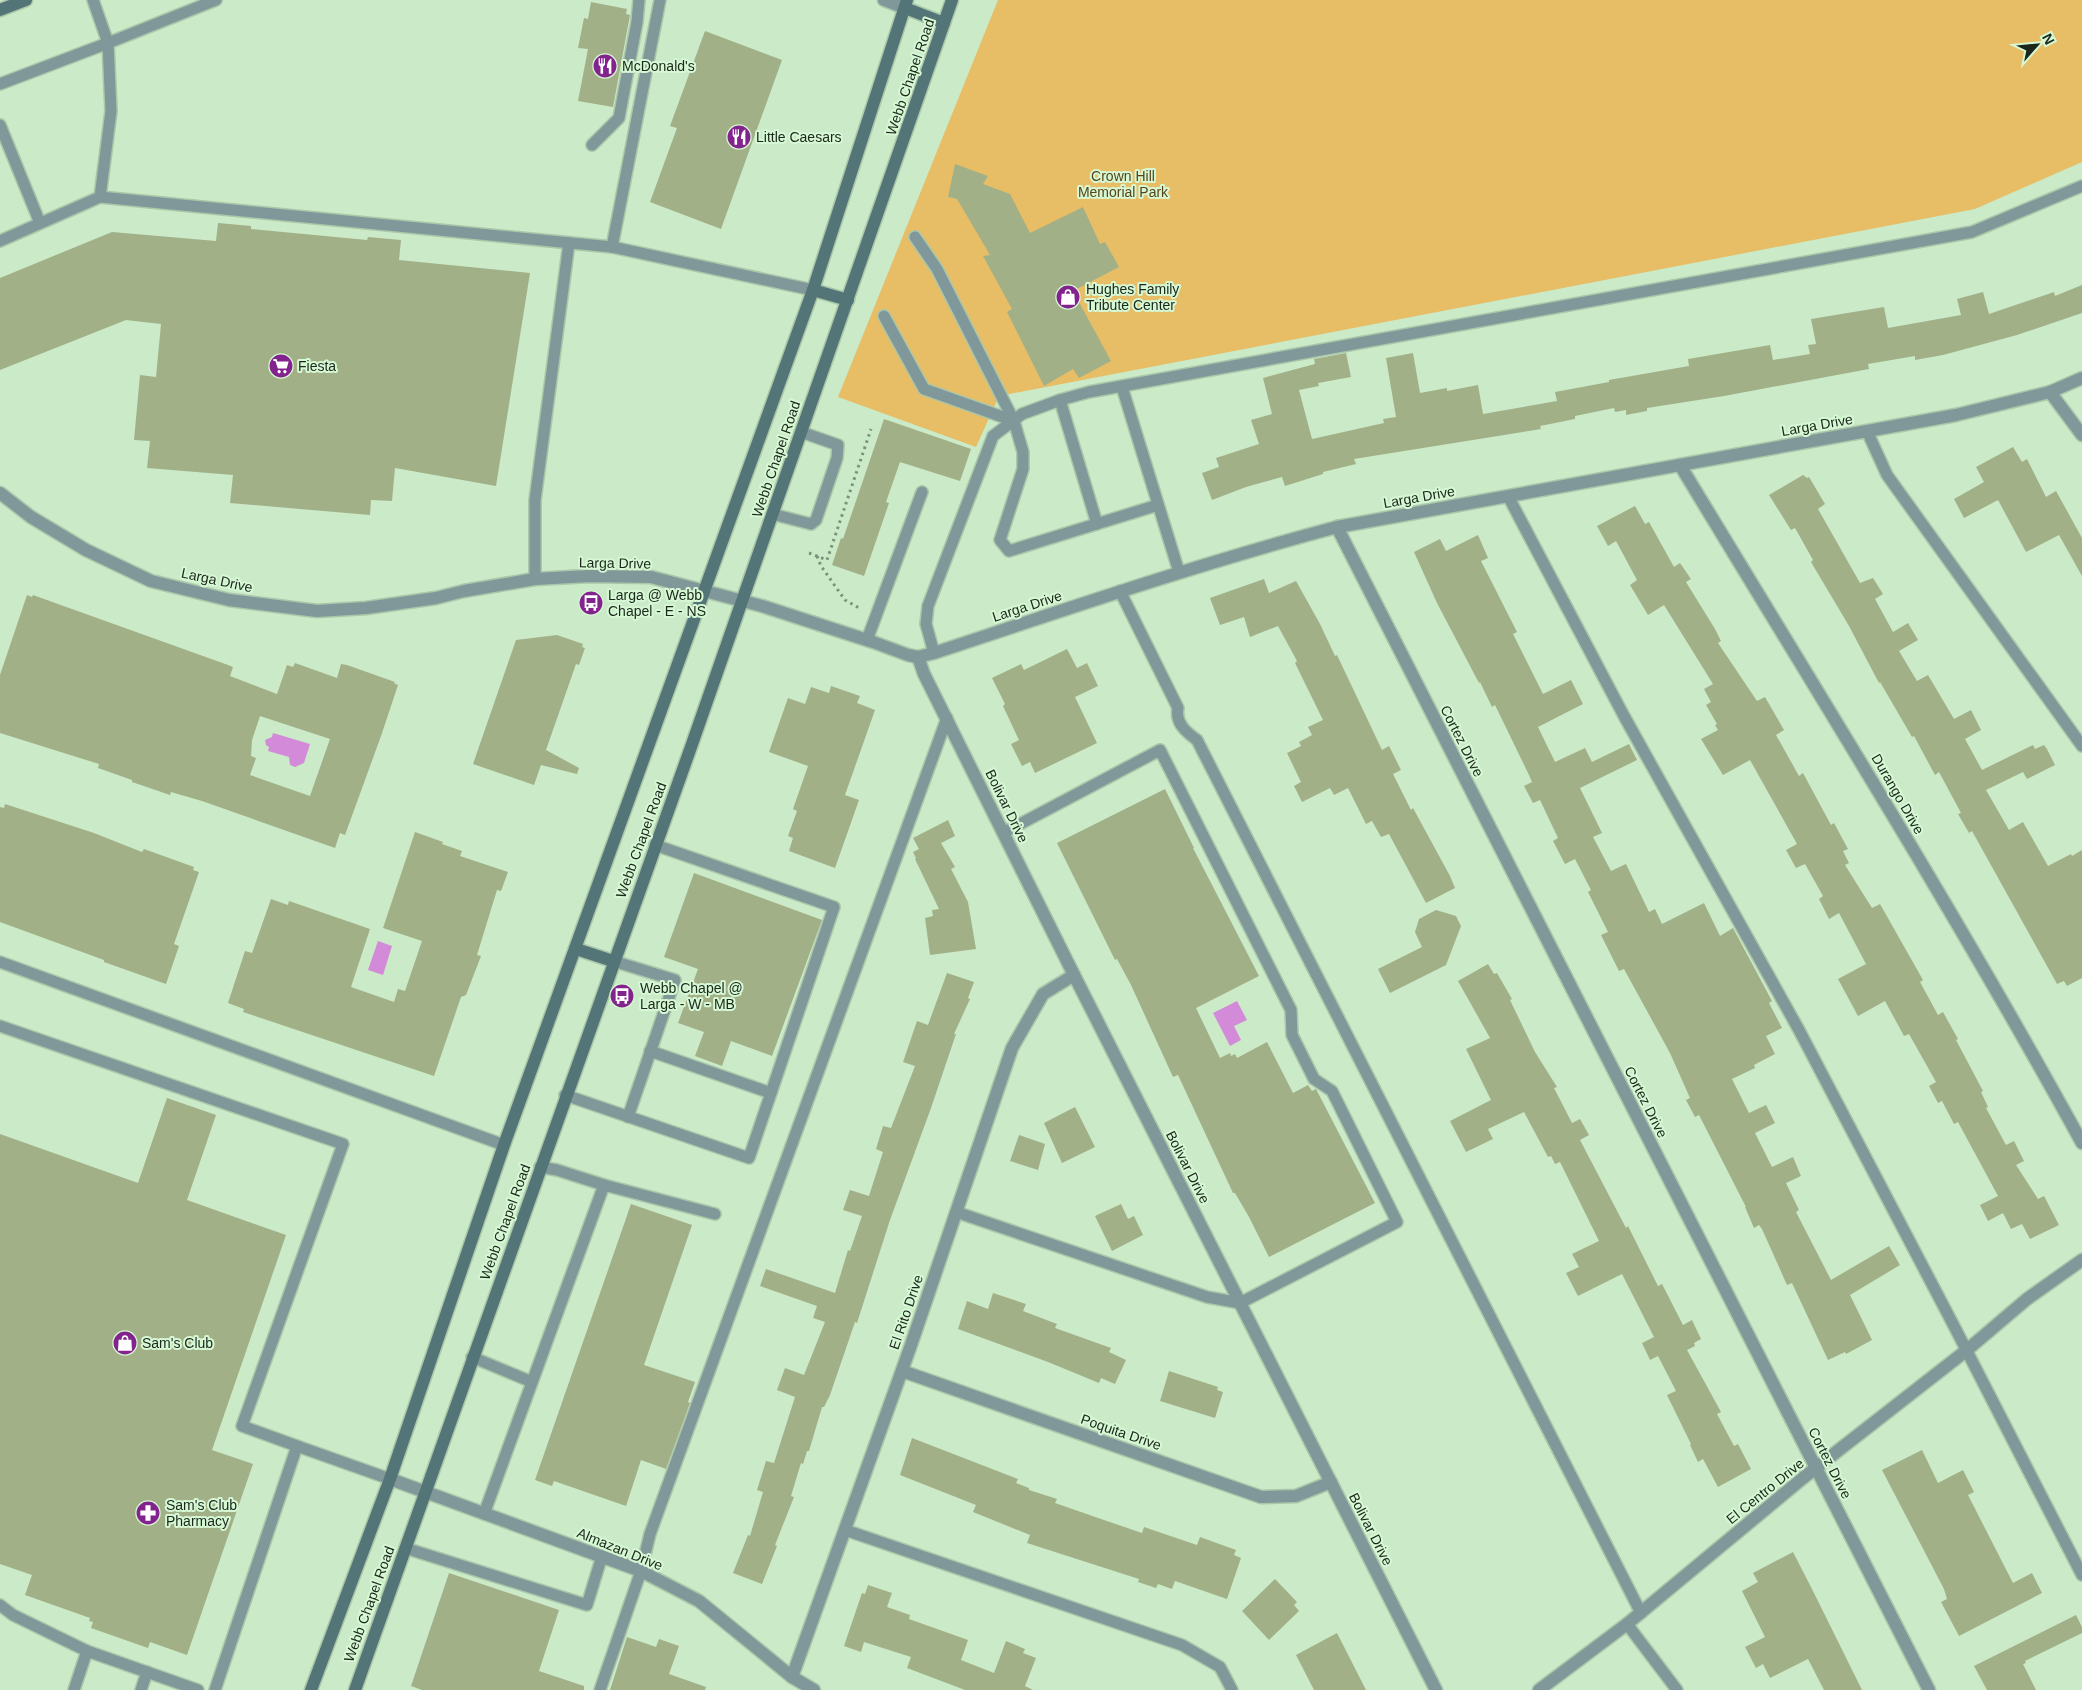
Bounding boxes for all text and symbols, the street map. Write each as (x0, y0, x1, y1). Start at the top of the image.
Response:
street label: Webb Chapel Road (883, 17, 937, 137)
north arrow (2012, 20, 2062, 70)
text: N (2039, 31, 2058, 47)
restaurant icon: McDonald's (592, 53, 618, 79)
place label: McDonald's (622, 58, 695, 74)
restaurant icon: Little Caesars (726, 124, 752, 150)
place label: Little Caesars (756, 129, 842, 145)
park label: Crown Hill Memorial Park (1078, 168, 1169, 200)
place label: Hughes Family Tribute Center (1086, 281, 1179, 313)
shop icon: Hughes Family Tribute Center (1055, 284, 1081, 310)
supermarket icon: Fiesta (268, 353, 294, 379)
place label: Fiesta (298, 358, 336, 374)
street label: Webb Chapel Road (749, 399, 803, 519)
street label: Larga Drive (1780, 411, 1854, 439)
street label: Larga Drive (1382, 483, 1456, 511)
street label: Larga Drive (579, 554, 652, 572)
street label: Larga Drive (180, 565, 254, 595)
place label: Larga @ Webb Chapel - E - NS (608, 587, 706, 619)
street label: Larga Drive (990, 587, 1064, 625)
bus stop icon: Larga @ Webb Chapel - E - NS (578, 590, 604, 616)
street label: Cortez Drive (1437, 703, 1487, 779)
street label: Durango Drive (1869, 751, 1928, 837)
street label: Bolivar Drive (982, 767, 1032, 845)
street label: Webb Chapel Road (613, 780, 669, 900)
place label: Webb Chapel @ Larga - W - MB (640, 980, 743, 1012)
bus stop icon: Webb Chapel @ Larga - W - MB (609, 983, 635, 1009)
street label: Cortez Drive (1621, 1064, 1671, 1140)
street label: Bolivar Drive (1163, 1128, 1213, 1206)
street label: Webb Chapel Road (477, 1162, 533, 1282)
street label: El Rito Drive (886, 1272, 926, 1351)
shop icon: Sam's Club (112, 1330, 138, 1356)
place label: Sam's Club (142, 1335, 213, 1351)
street label: Poquita Drive (1079, 1411, 1164, 1453)
street label: Cortez Drive (1805, 1425, 1855, 1501)
street label: El Centro Drive (1723, 1455, 1807, 1527)
street label: Bolivar Drive (1346, 1490, 1396, 1568)
place label: Sam's Club Pharmacy (166, 1497, 237, 1529)
pharmacy icon: Sam's Club Pharmacy (135, 1500, 161, 1526)
street label: Almazan Drive (575, 1525, 665, 1574)
street label: Webb Chapel Road (341, 1544, 397, 1664)

